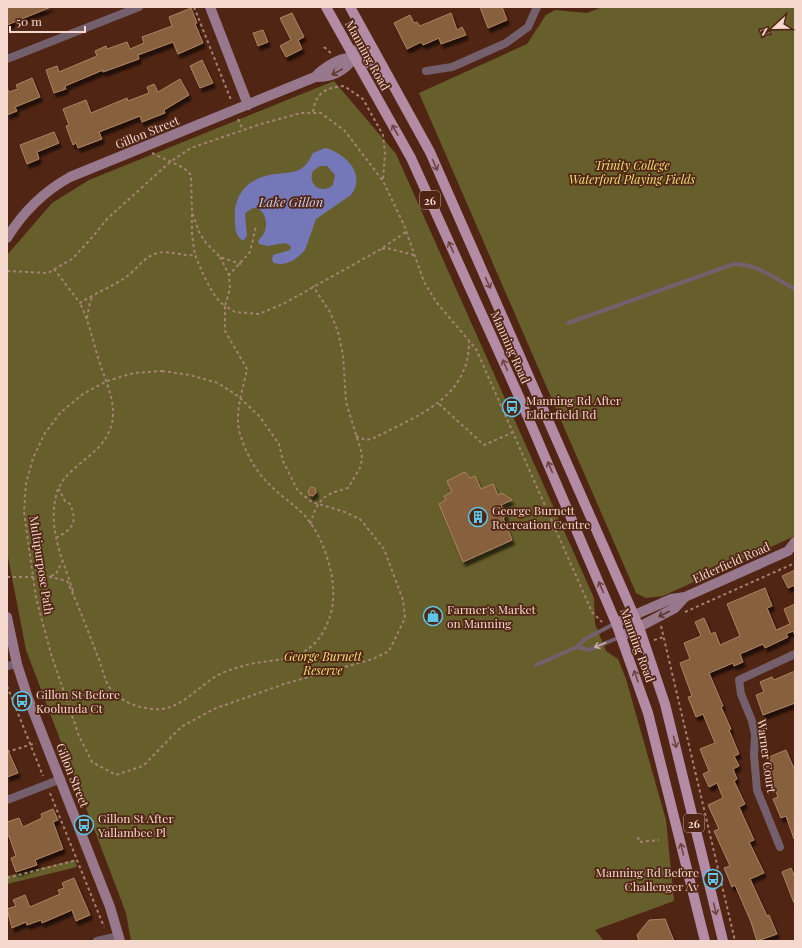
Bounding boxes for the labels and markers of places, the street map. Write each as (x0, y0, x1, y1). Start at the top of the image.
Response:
place label: Manning Rd After Elderfield Rd (526, 392, 622, 422)
bus stop icon: Manning Rd After Elderfield Rd (501, 396, 523, 418)
place label: George Burnett Recreation Centre (492, 502, 590, 532)
building icon: George Burnett Recreation Centre (467, 506, 489, 528)
place label: Farmer's Market on Manning (447, 601, 536, 631)
shop icon: Farmer's Market on Manning (422, 605, 444, 627)
place label: Gillon St Before Koolunda Ct (36, 686, 120, 716)
bus stop icon: Gillon St Before Koolunda Ct (11, 690, 33, 712)
place label: Gillon St After Yallambee Pl (97, 810, 174, 840)
bus stop icon: Gillon St After Yallambee Pl (73, 814, 95, 836)
place label: Manning Rd Before Challenger Av (596, 864, 699, 894)
bus stop icon: Manning Rd Before Challenger Av (702, 868, 724, 890)

